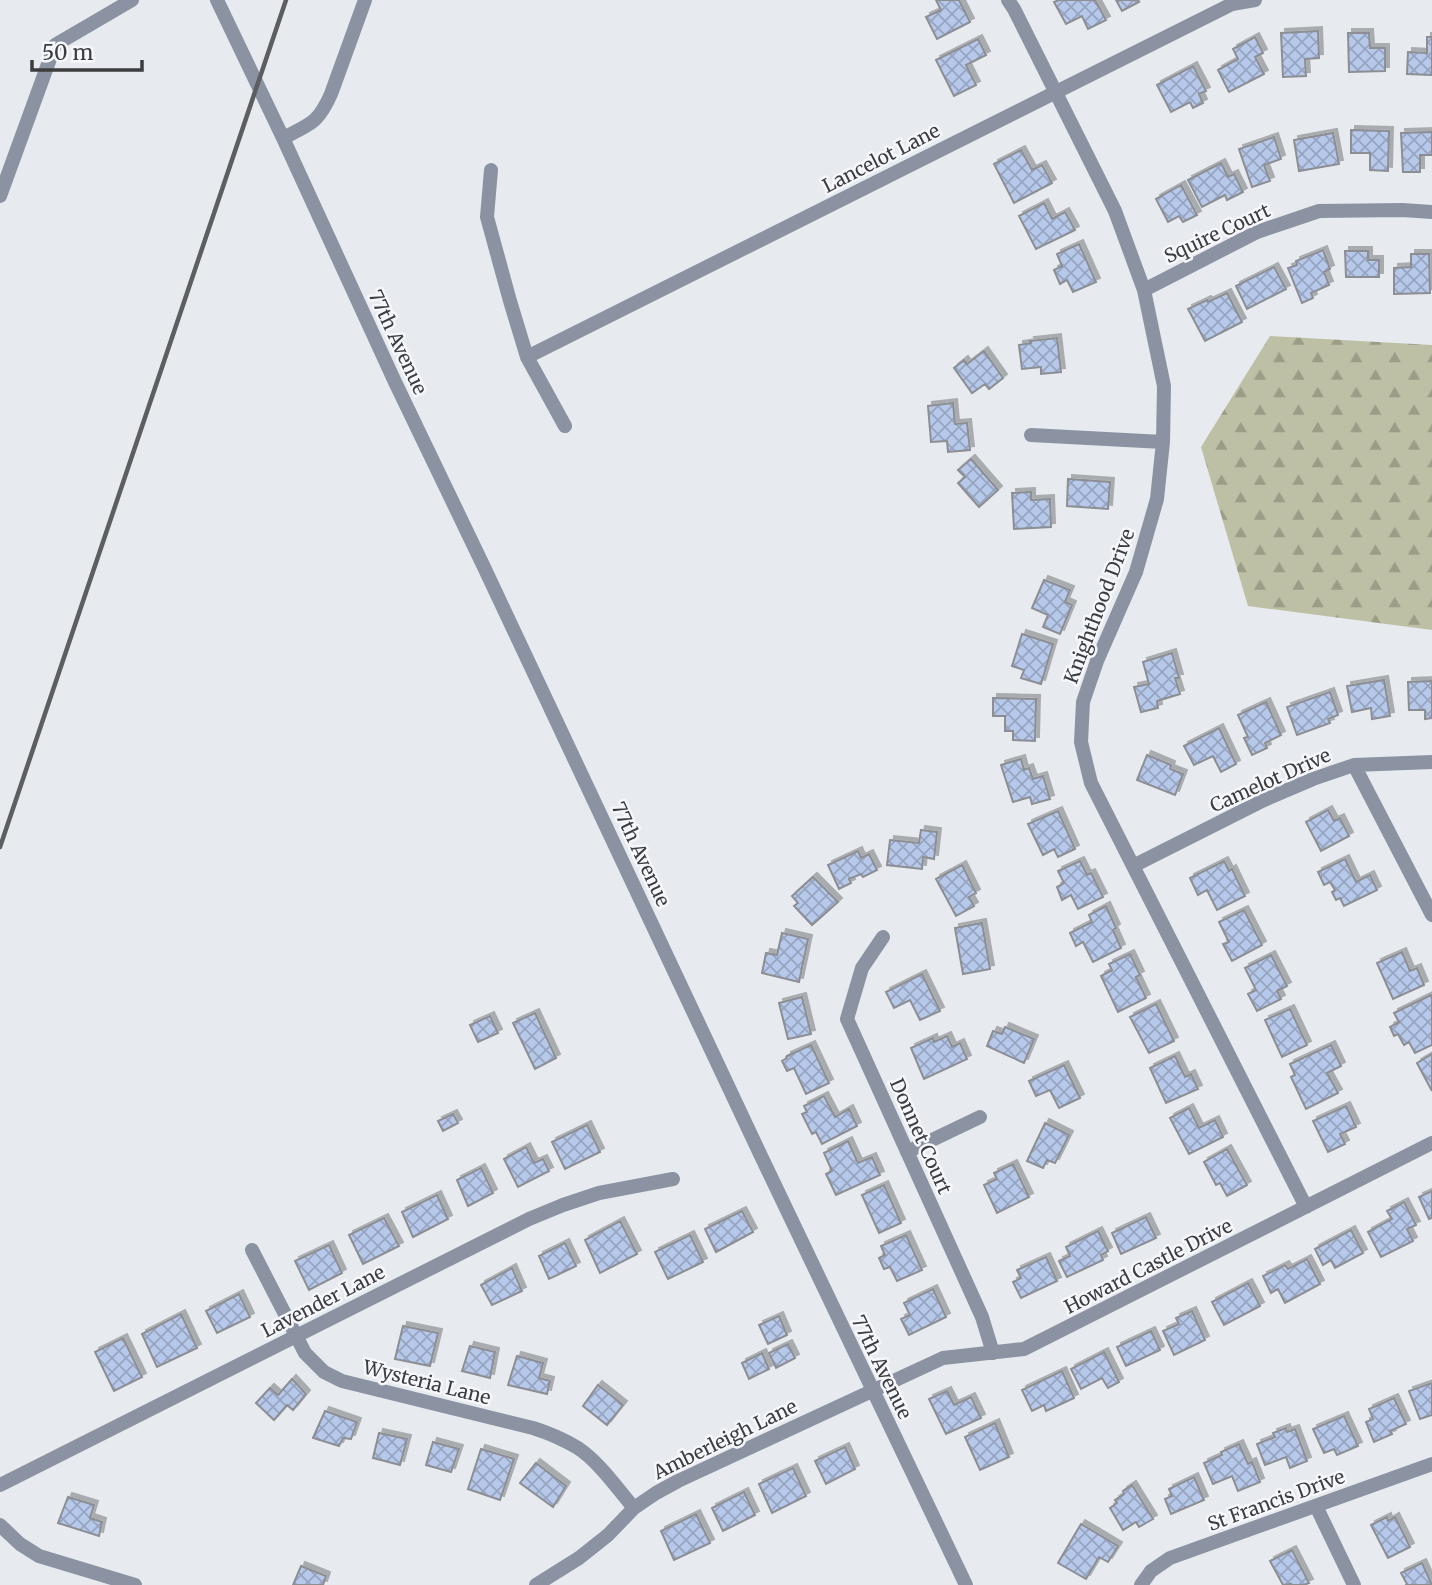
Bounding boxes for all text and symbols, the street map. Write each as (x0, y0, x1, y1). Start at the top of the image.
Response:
scale bar (32, 28, 142, 72)
text: 50 m (42, 39, 93, 66)
street label: Lancelot Lane (818, 118, 944, 198)
street label: Squire Court (1160, 198, 1274, 268)
street label: 77th Avenue (363, 286, 433, 398)
street label: Knighthood Drive (1058, 525, 1140, 687)
street label: Camelot Drive (1206, 743, 1334, 817)
street label: 77th Avenue (606, 798, 676, 910)
street label: Donnet Court (885, 1075, 957, 1198)
street label: Howard Castle Drive (1060, 1213, 1236, 1319)
street label: Lavender Lane (257, 1260, 389, 1342)
street label: 77th Avenue (847, 1311, 917, 1423)
street label: Wysteria Lane (360, 1354, 493, 1409)
street label: Amberleigh Lane (648, 1394, 801, 1485)
street label: St Francis Drive (1204, 1464, 1348, 1536)

